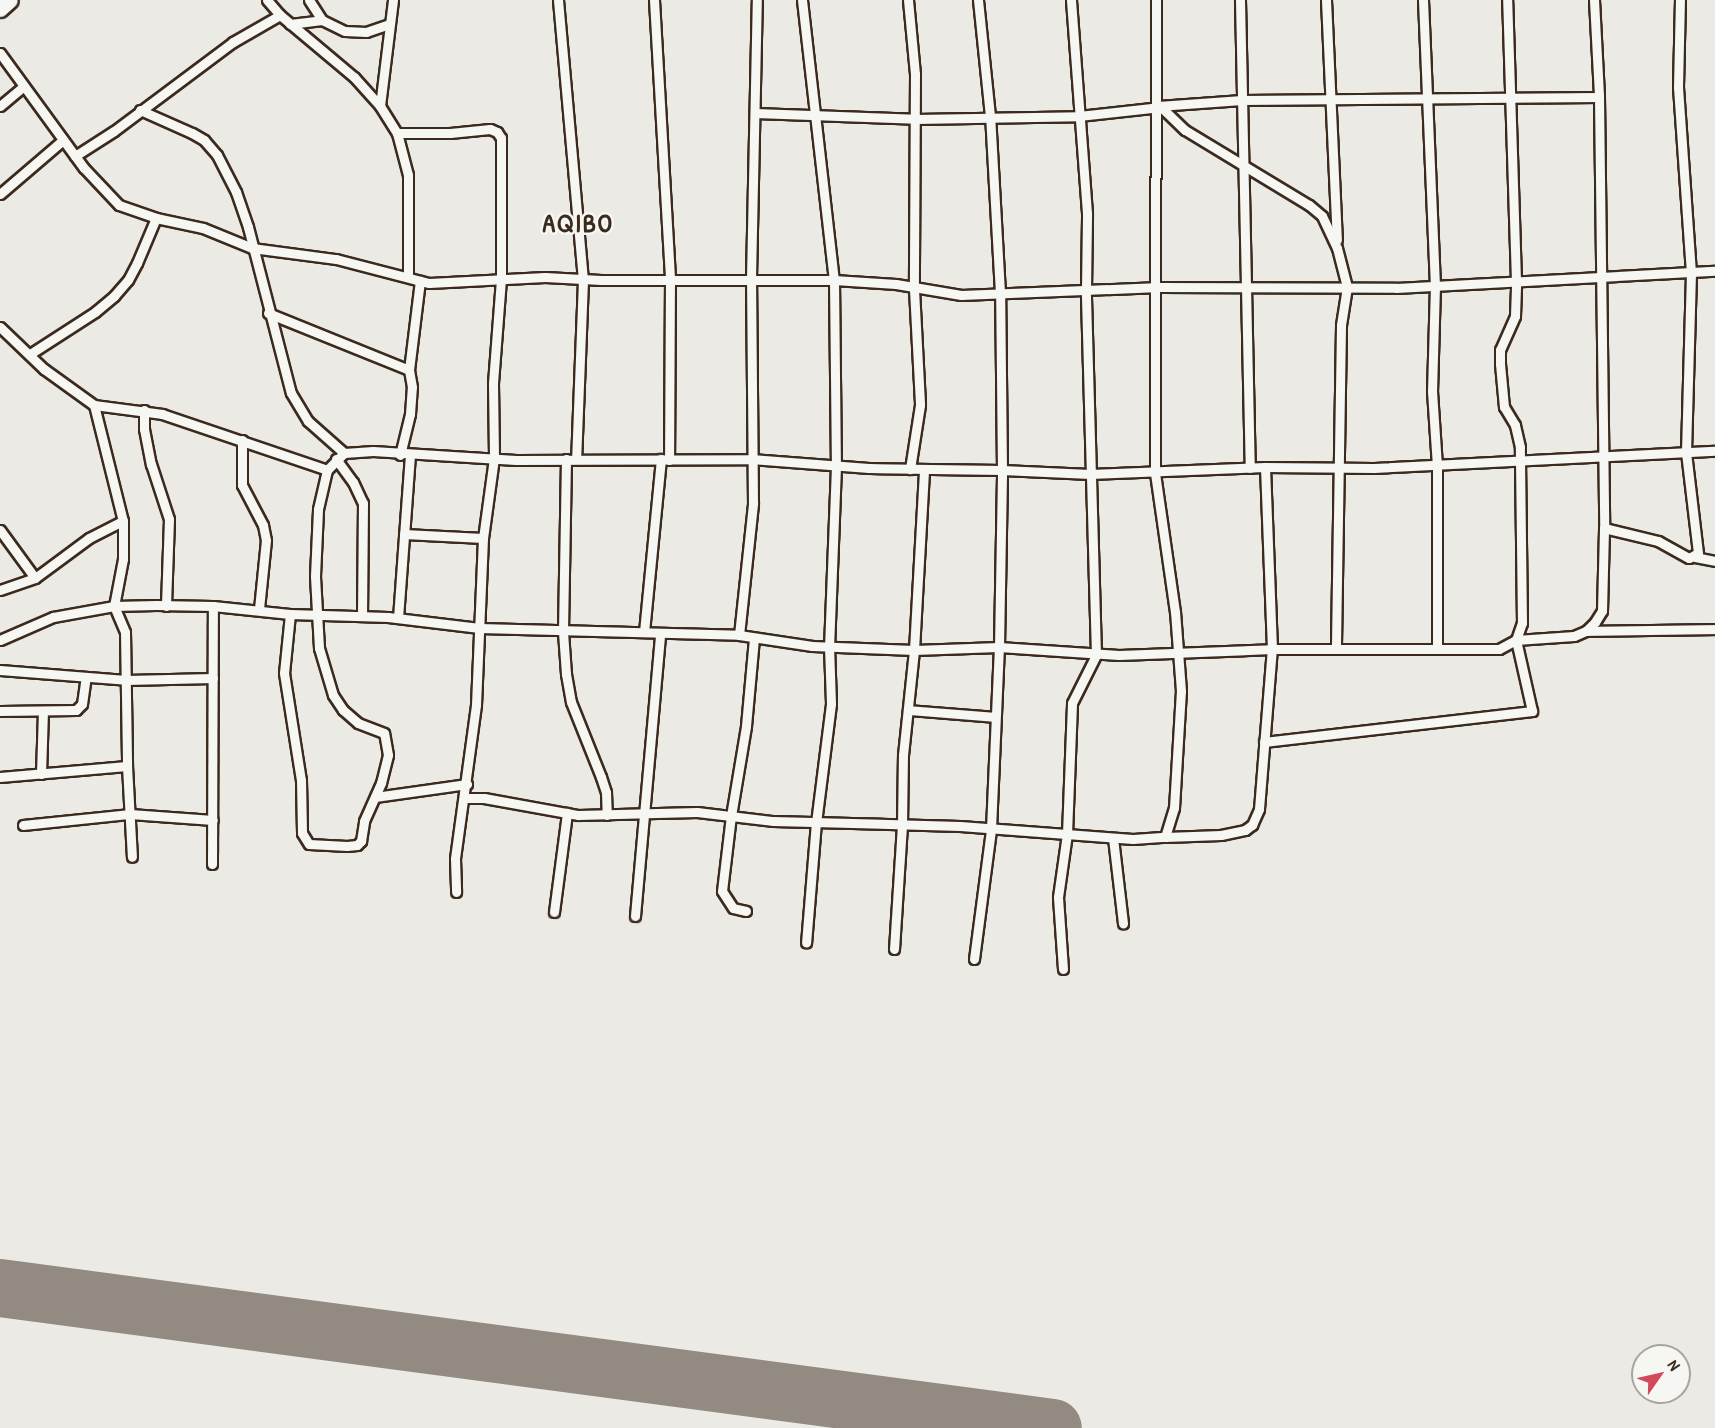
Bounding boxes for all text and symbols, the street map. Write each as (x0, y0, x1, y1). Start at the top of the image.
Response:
district label: AQIBO (543, 207, 613, 239)
north arrow (1631, 1344, 1691, 1404)
text: N (1663, 1355, 1686, 1375)

